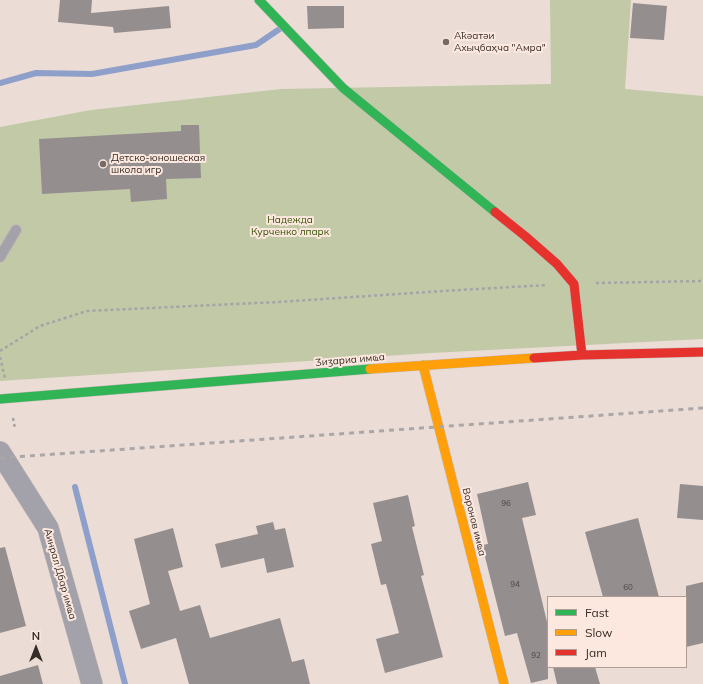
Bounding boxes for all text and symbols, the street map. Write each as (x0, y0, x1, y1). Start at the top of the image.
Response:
place label: Аҟәатәи Ахыҷбаҳча "Амра" (454, 30, 546, 54)
marker: Аҟәатәи Ахыҷбаҳча "Амра" (441, 37, 451, 47)
place label: Детско-юношеская школа игр (111, 152, 205, 176)
marker: Детско-юношеская школа игр (98, 159, 108, 169)
park label: Надежда Курченко лпарк (251, 214, 329, 238)
street label: Ӡиӡариа имҩа (315, 351, 385, 369)
street label: Воронов имҩа (460, 487, 488, 557)
house number: 96 (501, 499, 511, 509)
street label: Аинрал Дбар имҩа (41, 527, 79, 621)
house number: 94 (510, 580, 520, 590)
house number: 60 (623, 583, 633, 593)
legend (547, 596, 687, 668)
text: Fast (585, 605, 609, 620)
text: Slow (585, 625, 613, 640)
north arrow (16, 628, 56, 668)
text: N (32, 629, 40, 643)
text: Jam (585, 645, 607, 660)
house number: 92 (531, 651, 541, 661)

